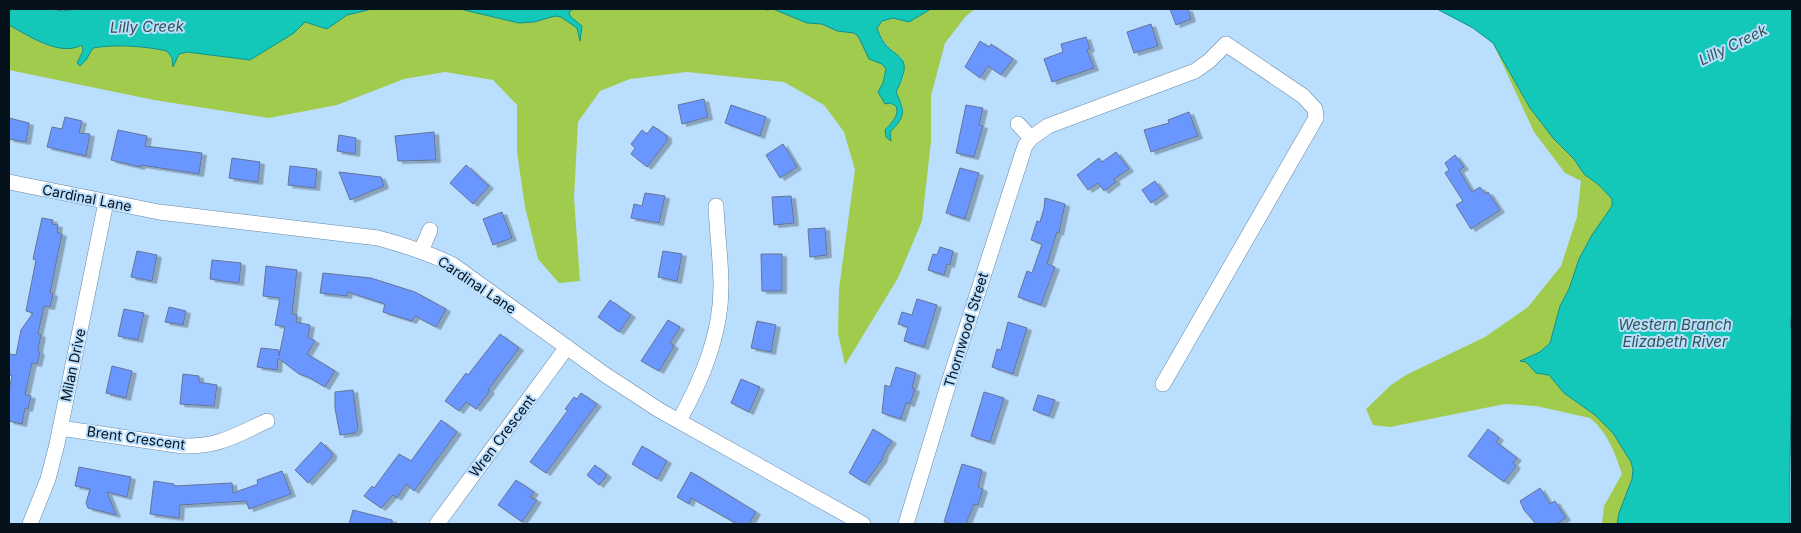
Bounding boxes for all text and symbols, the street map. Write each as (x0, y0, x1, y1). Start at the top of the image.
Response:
water label: Lilly Creek (110, 16, 185, 37)
water label: Lilly Creek (1695, 19, 1771, 69)
street label: Cardinal Lane (41, 181, 133, 215)
street label: Cardinal Lane (435, 252, 520, 317)
street label: Thornwood Street (940, 270, 991, 389)
water label: Western Branch Elizabeth River (1618, 315, 1732, 351)
street label: Milan Drive (56, 327, 89, 403)
street label: Wren Crescent (465, 391, 538, 480)
street label: Brent Crescent (86, 422, 187, 453)

